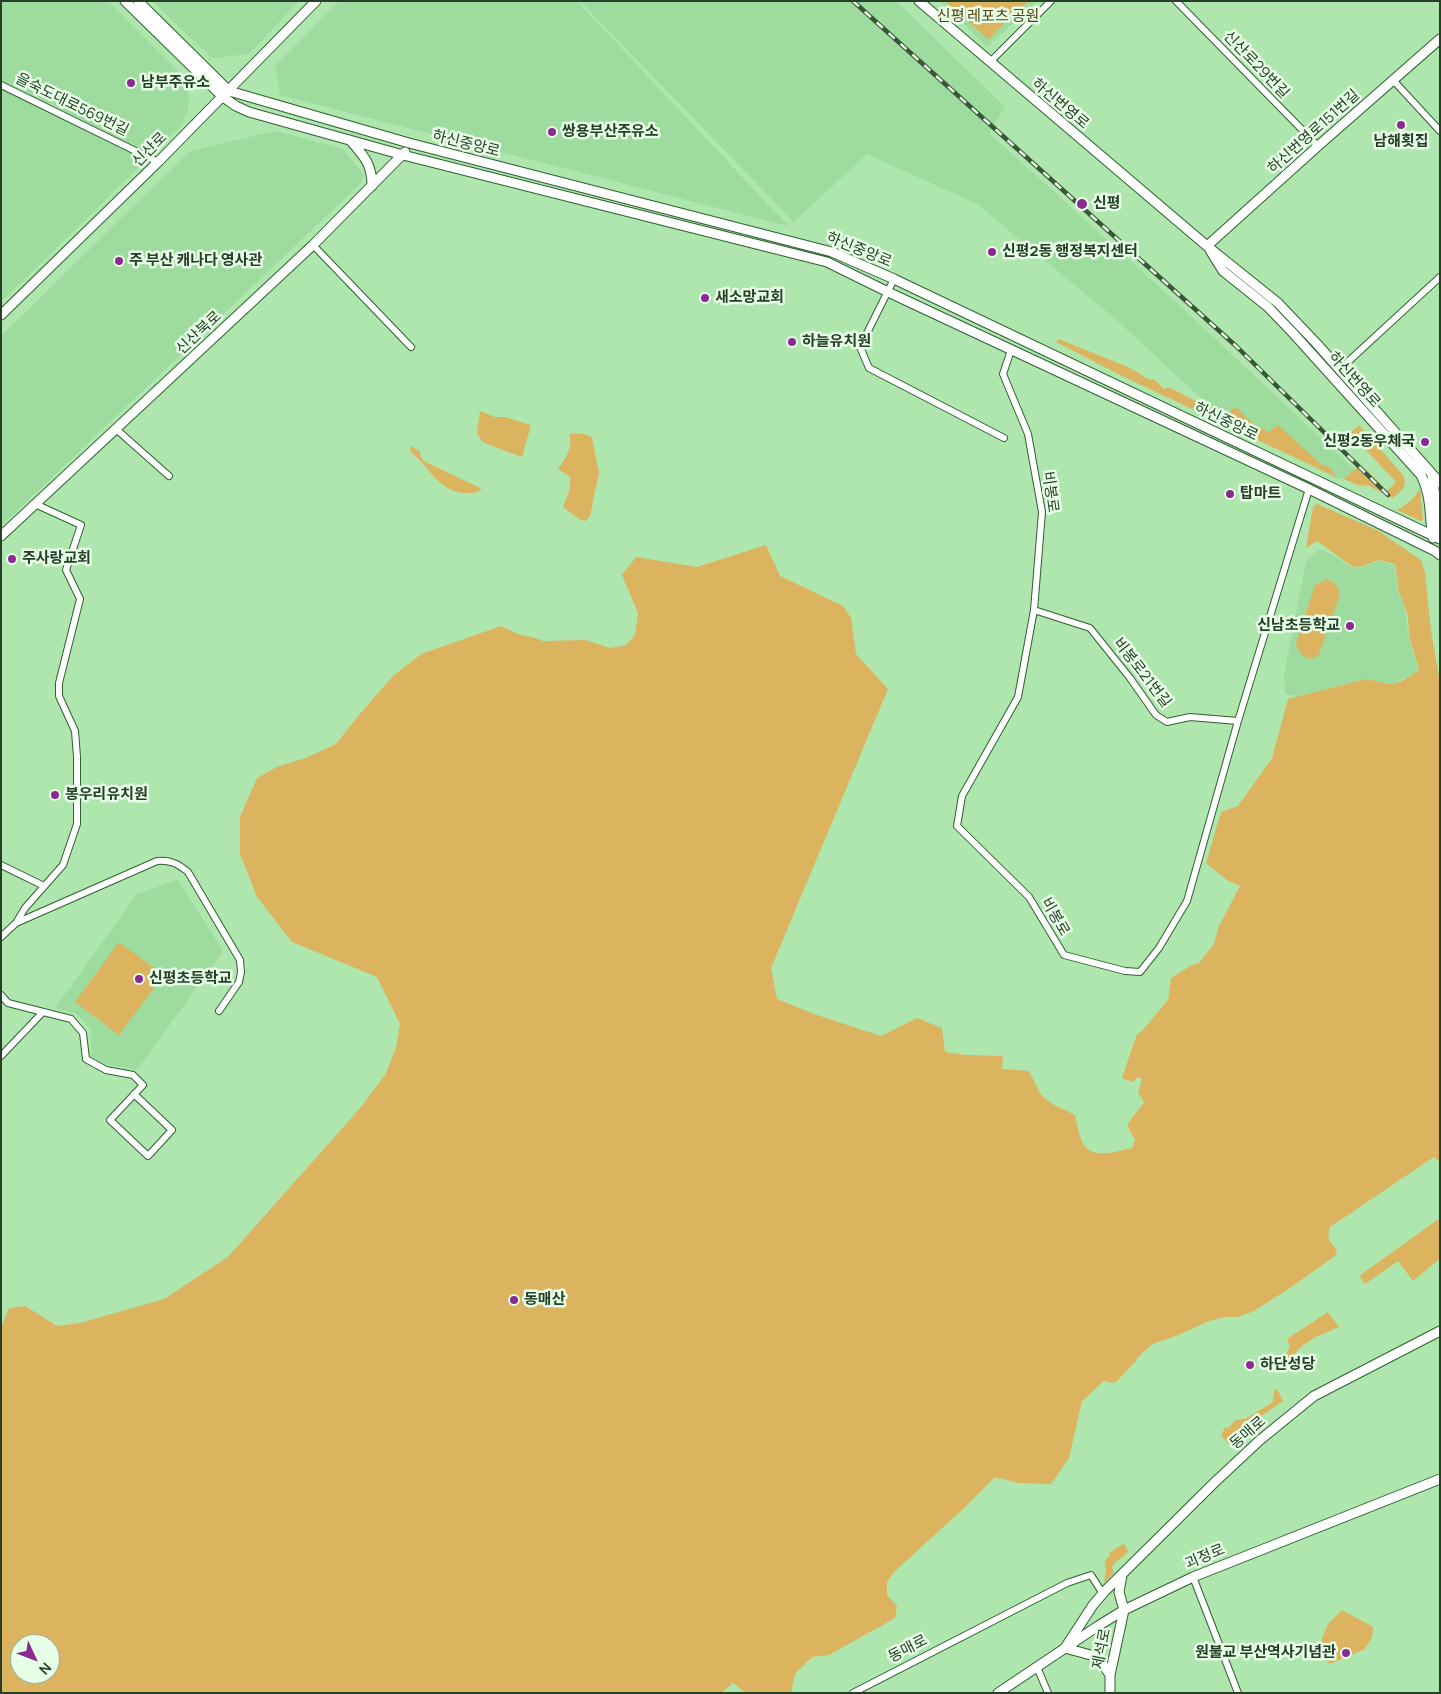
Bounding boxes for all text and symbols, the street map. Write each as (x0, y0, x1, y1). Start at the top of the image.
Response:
park label: 신평 레포츠 공원 (937, 8, 1039, 26)
street label: 신산로29번길 (1219, 28, 1293, 102)
street label: 을숙도대로569번길 (12, 70, 132, 140)
place label: 남부주유소 (141, 74, 210, 92)
street label: 하신번영로 (1028, 75, 1092, 133)
marker: 남부주유소 (125, 77, 137, 89)
street label: 하신번영로151번길 (1265, 86, 1363, 178)
marker: 남해횟집 (1395, 119, 1407, 131)
place label: 쌍용부산주유소 (562, 123, 659, 141)
marker: 쌍용부산주유소 (546, 126, 558, 138)
street label: 하신중앙로 (430, 127, 502, 161)
street label: 신산로 (129, 129, 171, 171)
place label: 남해횟집 (1373, 133, 1429, 151)
place label: 신평 (1093, 195, 1121, 213)
marker: 신평 (1075, 197, 1089, 211)
street label: 하신중앙로 (824, 229, 894, 271)
place label: 신평2동 행정복지센터 (1002, 243, 1138, 261)
marker: 신평2동 행정복지센터 (986, 246, 998, 258)
place label: 주 부산 캐나다 영사관 (129, 252, 262, 270)
marker: 주 부산 캐나다 영사관 (113, 255, 125, 267)
place label: 새소망교회 (715, 289, 784, 307)
marker: 새소망교회 (699, 292, 711, 304)
street label: 신산북로 (173, 308, 225, 358)
place label: 하늘유치원 (802, 333, 871, 351)
marker: 하늘유치원 (786, 336, 798, 348)
street label: 하신번영로 (1324, 348, 1384, 412)
street label: 하신중앙로 (1191, 399, 1261, 445)
place label: 신평2동우체국 (1323, 433, 1415, 451)
marker: 신평2동우체국 (1419, 436, 1431, 448)
street label: 비봉로 (1038, 470, 1062, 514)
place label: 탑마트 (1240, 485, 1281, 503)
marker: 탑마트 (1224, 488, 1236, 500)
place label: 주사랑교회 (22, 550, 91, 568)
marker: 주사랑교회 (6, 553, 18, 565)
place label: 신남초등학교 (1257, 617, 1340, 635)
marker: 신남초등학교 (1344, 620, 1356, 632)
street label: 비봉로21번길 (1109, 635, 1175, 711)
place label: 봉우리유치원 (65, 786, 148, 804)
marker: 봉우리유치원 (49, 789, 61, 801)
street label: 비봉로 (1037, 895, 1073, 939)
place label: 신평초등학교 (149, 970, 232, 988)
marker: 신평초등학교 (133, 973, 145, 985)
place label: 동매산 (524, 1291, 565, 1309)
marker: 동매산 (508, 1294, 520, 1306)
place label: 하단성당 (1260, 1356, 1315, 1374)
marker: 하단성당 (1244, 1359, 1256, 1371)
street label: 동매로 (1226, 1413, 1270, 1453)
street label: 괴정로 (1182, 1541, 1228, 1573)
street label: 제석로 (1089, 1627, 1115, 1671)
street label: 동매로 (885, 1632, 931, 1666)
north arrow (10, 1634, 60, 1684)
place label: 원불교 부산역사기념관 (1195, 1644, 1336, 1662)
marker: 원불교 부산역사기념관 (1340, 1647, 1352, 1659)
text: N (35, 1659, 56, 1679)

